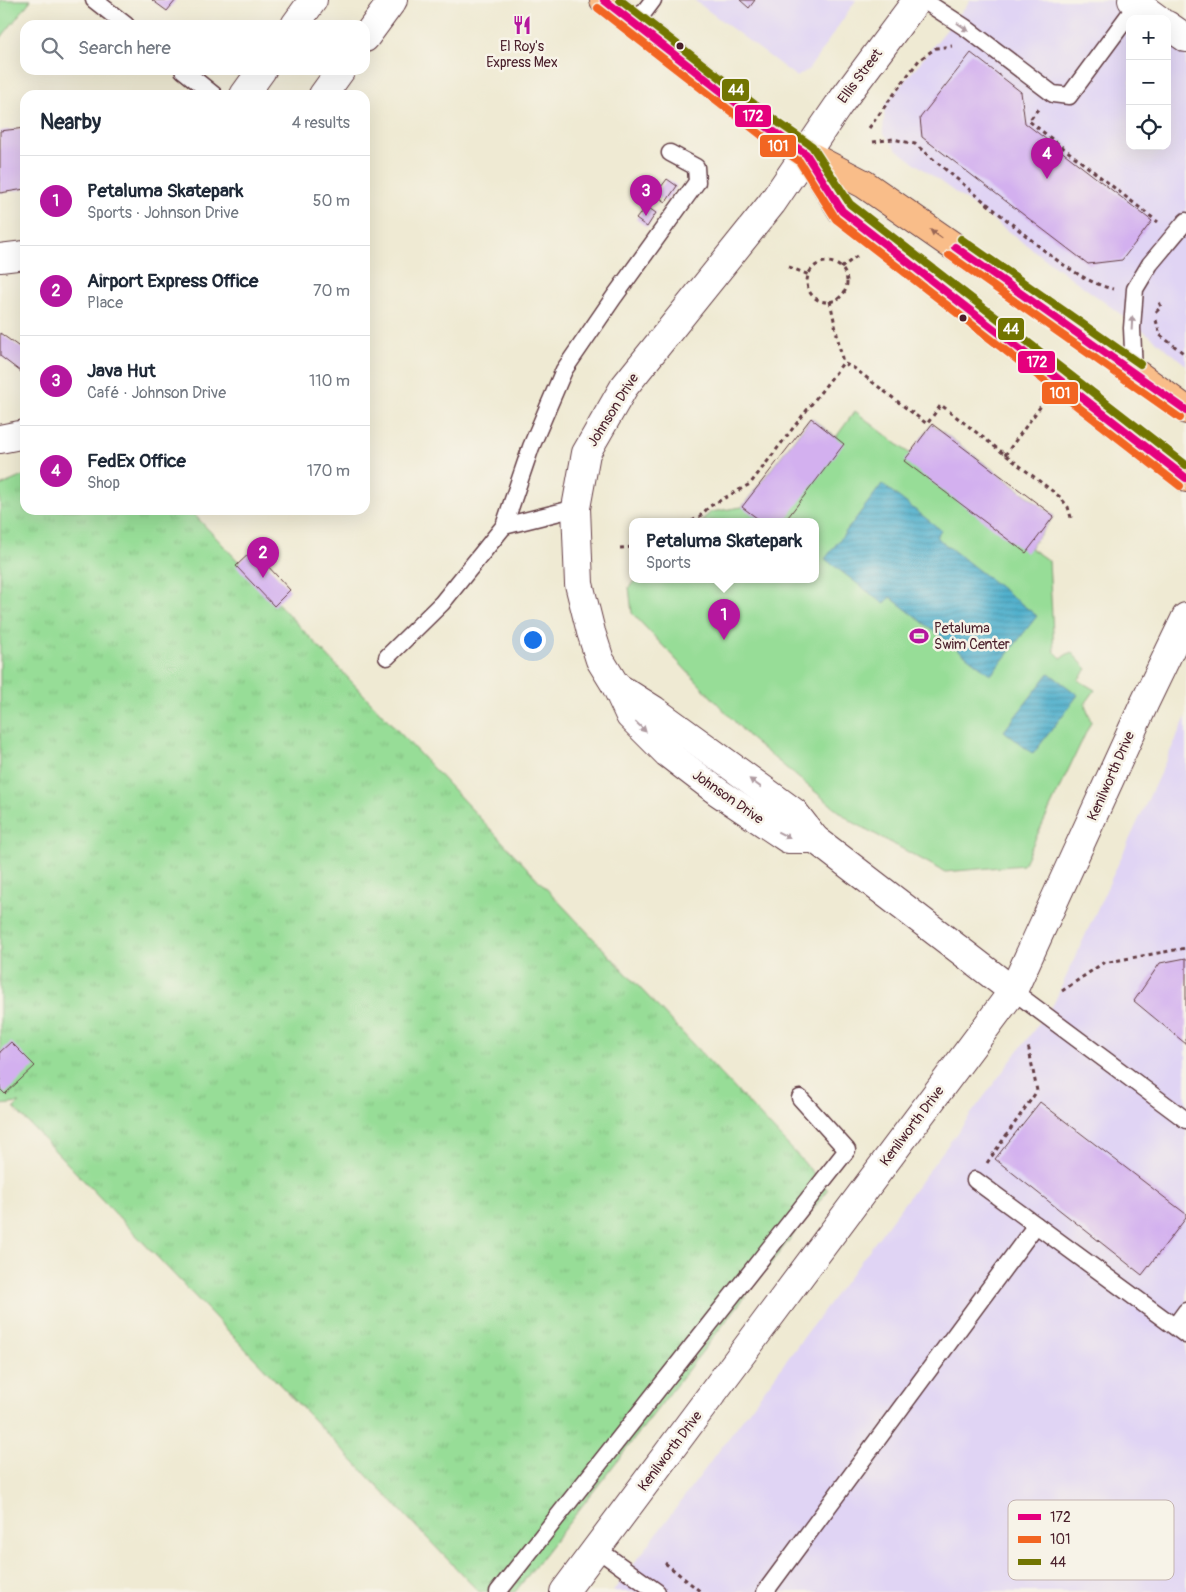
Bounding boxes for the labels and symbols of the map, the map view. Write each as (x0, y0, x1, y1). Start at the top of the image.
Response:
restaurant icon: El Roy's Express Mex (511, 14, 533, 36)
one-way arrow (957, 22, 970, 32)
place label: El Roy's Express Mex (486, 38, 558, 71)
unlabelled marker (675, 41, 685, 51)
street label: Ellis Street (834, 45, 886, 107)
line badge: 44 (721, 78, 750, 102)
text: 44 (728, 82, 745, 99)
line badge: 172 (734, 104, 772, 128)
text: 172 (743, 108, 764, 125)
line badge: 101 (759, 134, 797, 158)
text: 101 (768, 138, 788, 155)
pin: 4 (1031, 138, 1063, 179)
pin: 3 (630, 175, 662, 216)
one-way arrow (929, 229, 943, 239)
unlabelled marker (958, 313, 968, 323)
one-way arrow (1129, 315, 1137, 331)
line badge: 44 (997, 317, 1025, 341)
text: 44 (1003, 321, 1020, 338)
line badge: 172 (1017, 350, 1056, 374)
text: 172 (1027, 354, 1048, 371)
street label: Johnson Drive (584, 370, 642, 450)
line badge: 101 (1041, 381, 1079, 405)
text: 101 (1050, 385, 1070, 402)
pin: 2 (247, 537, 279, 578)
pin: 1 (708, 599, 740, 640)
place label: Petaluma Swim Center (934, 620, 1010, 653)
sports icon: Petaluma Swim Center (908, 625, 930, 647)
your location (520, 627, 546, 653)
one-way arrow (635, 721, 647, 733)
street label: Kenilworth Drive (1084, 729, 1138, 823)
street label: Johnson Drive (689, 766, 767, 828)
one-way arrow (748, 778, 762, 788)
one-way arrow (777, 831, 792, 839)
street label: Kenilworth Drive (876, 1083, 948, 1169)
street label: Kenilworth Drive (634, 1408, 706, 1494)
legend (1008, 1500, 1174, 1580)
text: 172 (1050, 1509, 1071, 1526)
text: 101 (1050, 1531, 1071, 1548)
text: 44 (1050, 1554, 1066, 1571)

